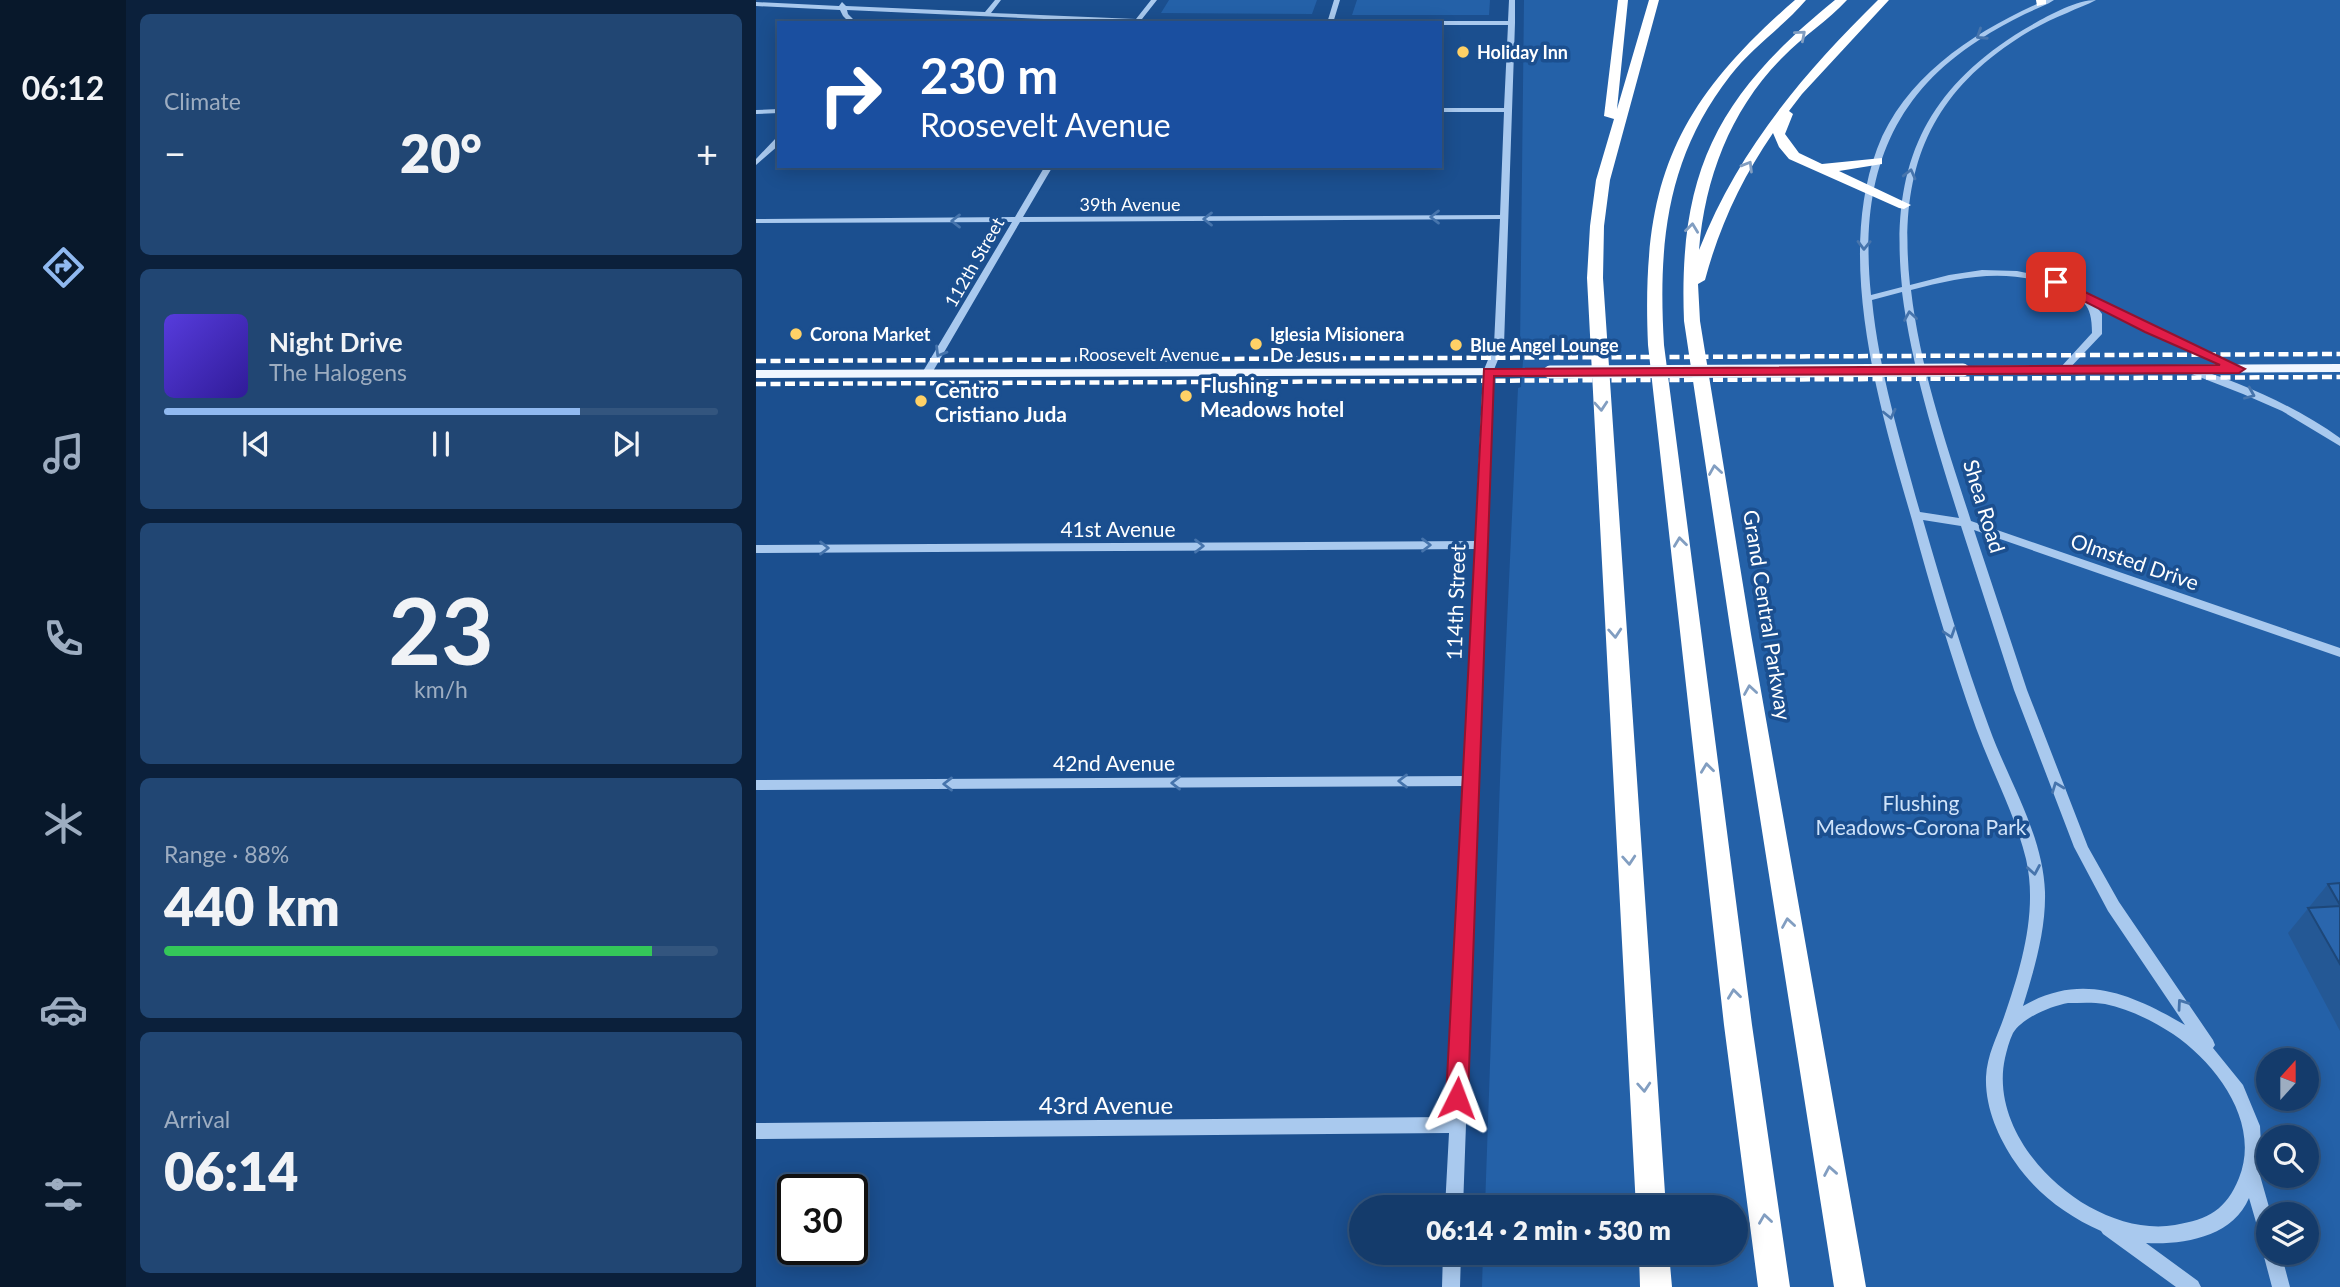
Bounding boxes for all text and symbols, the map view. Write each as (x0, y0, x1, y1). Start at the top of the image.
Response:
one-way arrow (1976, 27, 1989, 40)
one-way arrow (1793, 31, 1806, 43)
place label: Holiday Inn (1477, 41, 1568, 63)
marker: Holiday Inn (1455, 44, 1471, 60)
text: 230 m (920, 46, 1058, 104)
icon: right (805, 49, 896, 140)
text: 06:12 (22, 68, 104, 107)
text: Climate (164, 87, 241, 115)
text: Roosevelt Avenue (920, 105, 1171, 144)
text: 20° (400, 122, 482, 184)
text: − (164, 130, 186, 176)
text: + (696, 130, 718, 176)
one-way arrow (1740, 161, 1753, 174)
one-way arrow (1902, 168, 1916, 180)
street label: 39th Avenue (1080, 193, 1180, 215)
one-way arrow (1430, 209, 1440, 225)
one-way arrow (1202, 211, 1213, 227)
street label: 112th Street (940, 213, 1009, 311)
one-way arrow (950, 213, 961, 229)
one-way arrow (1685, 222, 1700, 234)
one-way arrow (1856, 241, 1872, 251)
icon: directions (39, 243, 88, 292)
pin (2026, 252, 2086, 312)
icon: arrive (2037, 263, 2075, 301)
one-way arrow (1903, 310, 1918, 321)
place label: Corona Market (810, 323, 931, 345)
place label: Iglesia Misionera De Jesus (1270, 323, 1404, 366)
text: Night Drive (269, 326, 403, 358)
marker: Corona Market (788, 326, 804, 342)
place label: Blue Angel Lounge (1470, 334, 1619, 356)
marker: Iglesia Misionera De Jesus (1248, 336, 1264, 352)
marker: Blue Angel Lounge (1448, 337, 1464, 353)
street label: Roosevelt Avenue (1078, 343, 1220, 365)
one-way arrow (935, 344, 948, 357)
text: The Halogens (269, 358, 407, 386)
place label: Flushing Meadows hotel (1200, 372, 1344, 421)
place label: Centro Cristiano Juda (935, 377, 1067, 426)
one-way arrow (2243, 386, 2255, 400)
marker: Flushing Meadows hotel (1178, 388, 1194, 404)
marker: Centro Cristiano Juda (913, 393, 929, 409)
one-way arrow (1593, 401, 1608, 412)
one-way arrow (1882, 407, 1896, 419)
icon: previous (237, 425, 275, 463)
icon: pause (422, 425, 460, 463)
icon: next (607, 425, 645, 463)
icon: music (39, 429, 88, 478)
street label: Shea Road (1959, 456, 2011, 556)
one-way arrow (1708, 464, 1723, 476)
street label: Grand Central Parkway (1739, 508, 1797, 722)
street label: 41st Avenue (1060, 516, 1176, 541)
street label: Olmsted Drive (2068, 527, 2202, 595)
one-way arrow (1672, 536, 1687, 548)
one-way arrow (1421, 537, 1432, 553)
one-way arrow (1193, 539, 1204, 554)
one-way arrow (819, 540, 830, 556)
street label: 114th Street (1440, 543, 1470, 661)
text: 23 (388, 575, 494, 684)
icon: phone (39, 614, 88, 663)
one-way arrow (1941, 627, 1956, 639)
one-way arrow (1608, 628, 1623, 639)
text: km/h (414, 675, 468, 703)
one-way arrow (1743, 684, 1758, 696)
street label: 42nd Avenue (1053, 750, 1175, 775)
one-way arrow (1700, 762, 1715, 773)
one-way arrow (1398, 773, 1408, 789)
one-way arrow (1170, 775, 1181, 791)
one-way arrow (943, 776, 953, 792)
one-way arrow (2051, 781, 2065, 793)
park label: Flushing Meadows-Corona Park (1816, 790, 2027, 839)
icon: climate (39, 799, 88, 848)
text: Range · 88% (164, 840, 289, 868)
one-way arrow (1622, 855, 1637, 866)
one-way arrow (2026, 864, 2041, 876)
text: 440 km (164, 875, 340, 937)
one-way arrow (1782, 917, 1797, 929)
icon: car (39, 985, 88, 1034)
one-way arrow (1727, 988, 1742, 1000)
one-way arrow (2178, 999, 2190, 1012)
north arrow (2256, 1048, 2319, 1111)
map controls (2256, 1048, 2319, 1265)
position arrow (1420, 1061, 1494, 1135)
one-way arrow (1636, 1082, 1651, 1093)
street label: 43rd Avenue (1039, 1090, 1173, 1119)
text: Arrival (164, 1105, 230, 1133)
button: search (2256, 1125, 2319, 1188)
text: 06:14 (164, 1140, 298, 1202)
one-way arrow (1823, 1165, 1838, 1177)
icon: filters (39, 1170, 88, 1219)
speed limit sign: 30 (777, 1174, 868, 1265)
button: layers (2256, 1202, 2319, 1265)
text: 06:14 · 2 min · 530 m (1426, 1214, 1671, 1246)
one-way arrow (1758, 1214, 1773, 1225)

